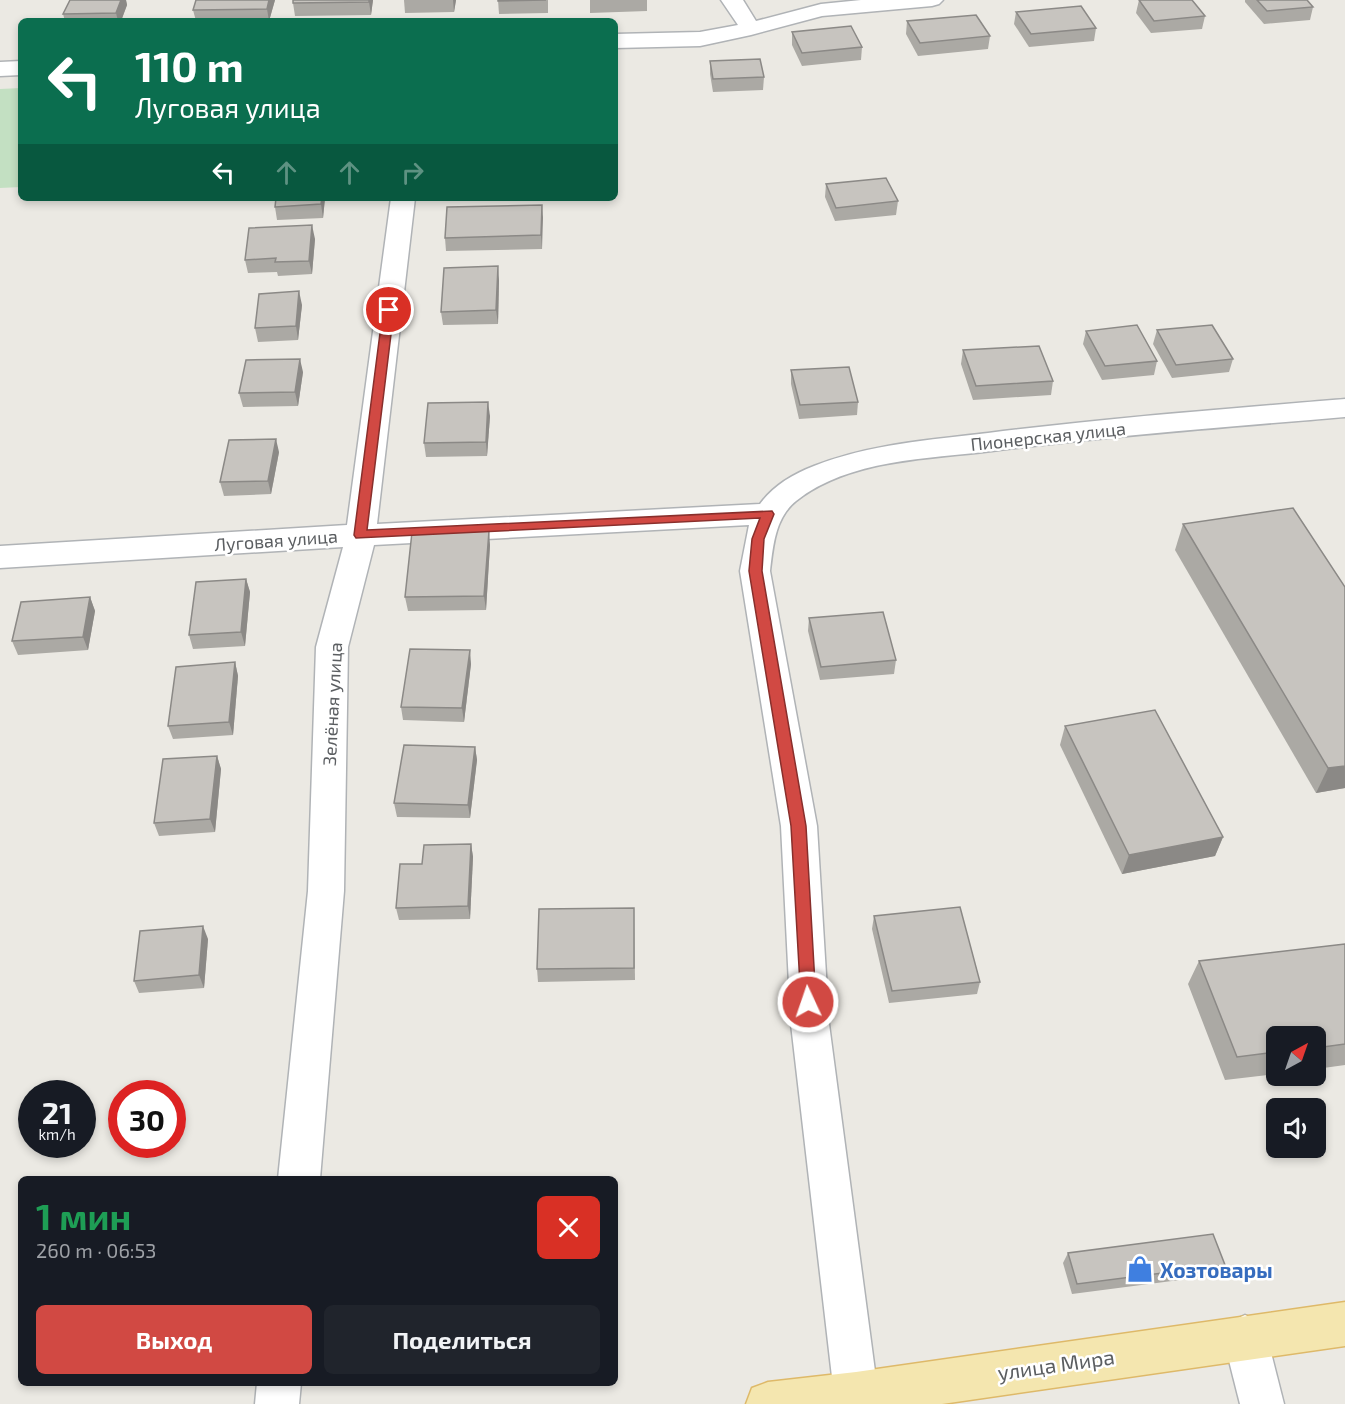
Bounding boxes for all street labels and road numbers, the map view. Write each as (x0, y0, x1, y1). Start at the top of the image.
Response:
street label: Пионерская улица (969, 417, 1127, 455)
street label: Луговая улица (214, 525, 338, 555)
street label: Зелёная улица (318, 642, 346, 766)
street label: улица Мира (996, 1343, 1116, 1386)

